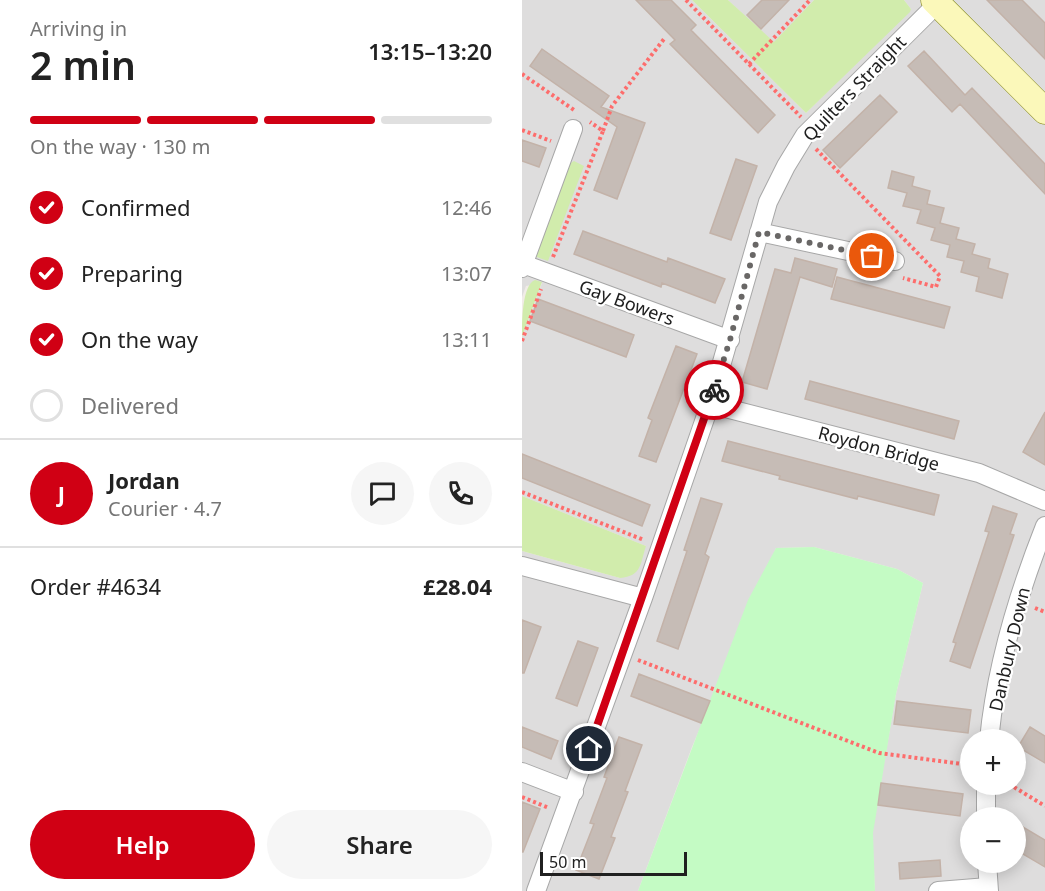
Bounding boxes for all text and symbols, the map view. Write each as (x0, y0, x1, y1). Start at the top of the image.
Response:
text: Arriving in (30, 15, 127, 42)
street label: Quilters Straight (797, 29, 911, 146)
text: 13:15–13:20 (368, 36, 492, 66)
text: 2 min (30, 38, 136, 91)
text: On the way · 130 m (30, 133, 210, 160)
icon: check (30, 191, 63, 224)
text: Confirmed (81, 192, 191, 222)
text: 12:46 (441, 194, 492, 221)
pin (846, 230, 897, 281)
icon: bag (855, 239, 888, 272)
icon: check (30, 257, 63, 290)
text: Preparing (81, 258, 183, 288)
text: 13:07 (441, 260, 492, 287)
street label: Gay Bowers (576, 274, 678, 330)
icon: check (30, 323, 63, 356)
text: On the way (81, 324, 198, 354)
text: 13:11 (441, 326, 492, 353)
courier (684, 360, 744, 420)
icon: bike (698, 374, 731, 407)
text: Delivered (81, 390, 179, 420)
street label: Roydon Bridge (816, 420, 942, 476)
button: chat (351, 462, 414, 525)
button: phone (429, 462, 492, 525)
text: Jordan (108, 465, 180, 495)
text: J (58, 478, 65, 508)
text: Courier · 4.7 (108, 495, 222, 522)
text: Order #4634 (30, 571, 161, 601)
text: £28.04 (423, 571, 492, 601)
street label: Danbury Down (983, 585, 1035, 713)
pin (563, 723, 614, 774)
map controls (960, 729, 1026, 873)
button: + (960, 729, 1026, 795)
icon: home (572, 732, 605, 765)
button: − (960, 807, 1026, 873)
button: Help (30, 810, 255, 879)
button: Share (267, 810, 492, 879)
scale bar (540, 849, 687, 876)
text: 50 m (549, 851, 586, 873)

